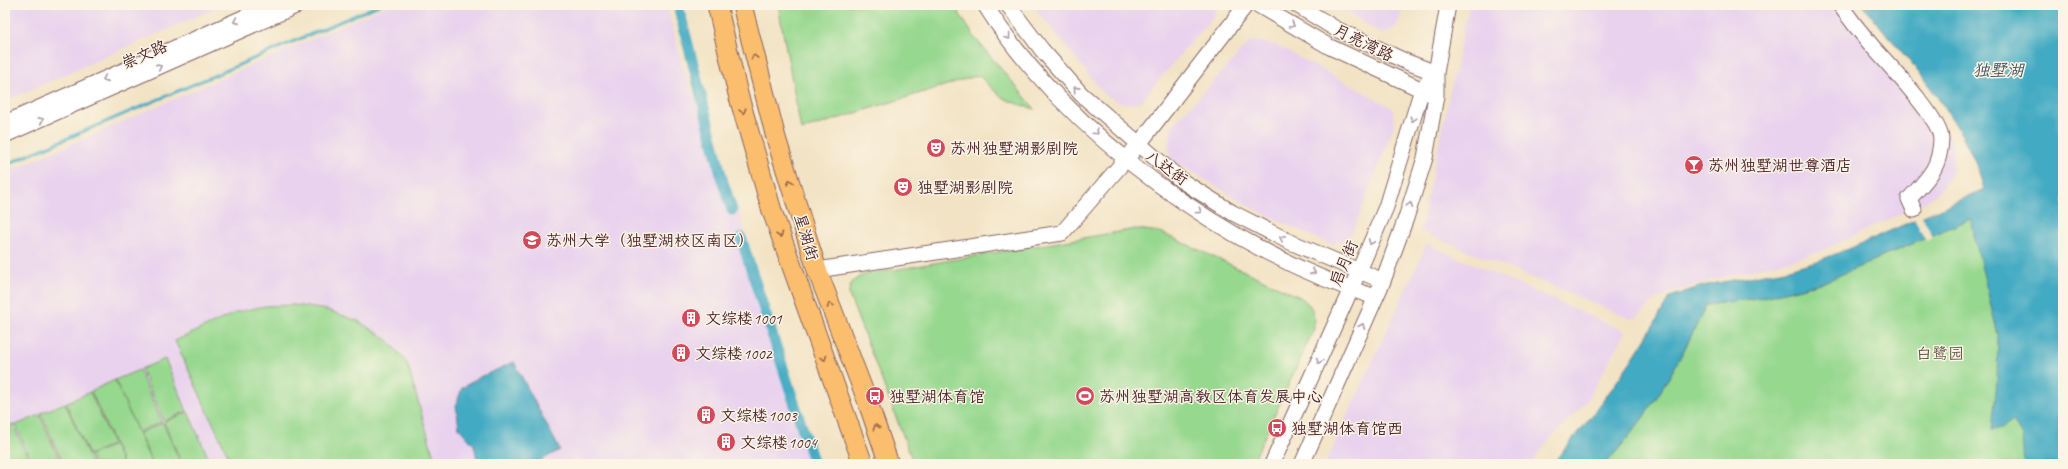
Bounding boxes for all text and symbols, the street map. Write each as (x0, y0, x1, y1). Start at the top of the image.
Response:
one-way arrow (233, 16, 241, 24)
one-way arrow (1288, 20, 1295, 27)
street label: 月亮湾路 (1330, 20, 1397, 66)
one-way arrow (1003, 32, 1010, 39)
street label: 崇文路 (118, 36, 170, 74)
one-way arrow (751, 54, 759, 60)
water label: 独墅湖 (1973, 60, 2025, 81)
one-way arrow (155, 64, 163, 72)
one-way arrow (101, 74, 109, 82)
one-way arrow (1074, 86, 1081, 93)
one-way arrow (738, 107, 747, 114)
one-way arrow (37, 116, 44, 124)
one-way arrow (1409, 116, 1418, 123)
one-way arrow (1091, 127, 1099, 135)
theatre icon: 苏州独墅湖影剧院 (925, 137, 947, 159)
place label: 苏州独墅湖影剧院 (950, 139, 1078, 159)
street label: 八达街 (1141, 146, 1192, 190)
bar icon: 苏州独墅湖世尊酒店 (1683, 154, 1705, 176)
place label: 苏州独墅湖世尊酒店 (1708, 156, 1852, 176)
theatre icon: 独墅湖影剧院 (892, 176, 914, 198)
place label: 独墅湖影剧院 (917, 178, 1013, 198)
one-way arrow (786, 179, 795, 186)
one-way arrow (1405, 202, 1414, 209)
one-way arrow (1195, 206, 1202, 214)
street label: 星湖街 (789, 211, 823, 263)
school or university icon: 苏州大学（独墅湖校区南区） (521, 229, 543, 251)
place label: 苏州大学（独墅湖校区南区） (546, 231, 754, 251)
one-way arrow (776, 232, 784, 239)
one-way arrow (1279, 235, 1287, 243)
street label: 启月街 (1325, 237, 1363, 289)
one-way arrow (1368, 239, 1376, 246)
one-way arrow (1310, 268, 1317, 276)
one-way arrow (827, 302, 835, 309)
building icon: 文综楼1001 (680, 307, 702, 329)
place label: 文综楼1001 (705, 309, 783, 329)
one-way arrow (1358, 322, 1366, 329)
building icon: 文综楼1002 (670, 342, 692, 364)
place label: 文综楼1002 (695, 344, 774, 364)
park label: 白鹭园 (1916, 344, 1964, 364)
one-way arrow (819, 354, 827, 361)
one-way arrow (1316, 357, 1324, 365)
bus stop icon: 独墅湖体育馆 (864, 385, 886, 407)
sports icon: 苏州独墅湖高教区体育发展中心 (1074, 385, 1096, 407)
place label: 独墅湖体育馆 (889, 387, 985, 407)
place label: 苏州独墅湖高教区体育发展中心 (1099, 387, 1323, 407)
building icon: 文综楼1003 (695, 404, 717, 426)
place label: 文综楼1003 (720, 406, 799, 426)
bus stop icon: 独墅湖体育馆西 (1266, 417, 1288, 439)
place label: 独墅湖体育馆西 (1291, 419, 1403, 439)
one-way arrow (872, 424, 881, 431)
building icon: 文综楼1004 (715, 431, 737, 453)
place label: 文综楼1004 (740, 433, 819, 453)

